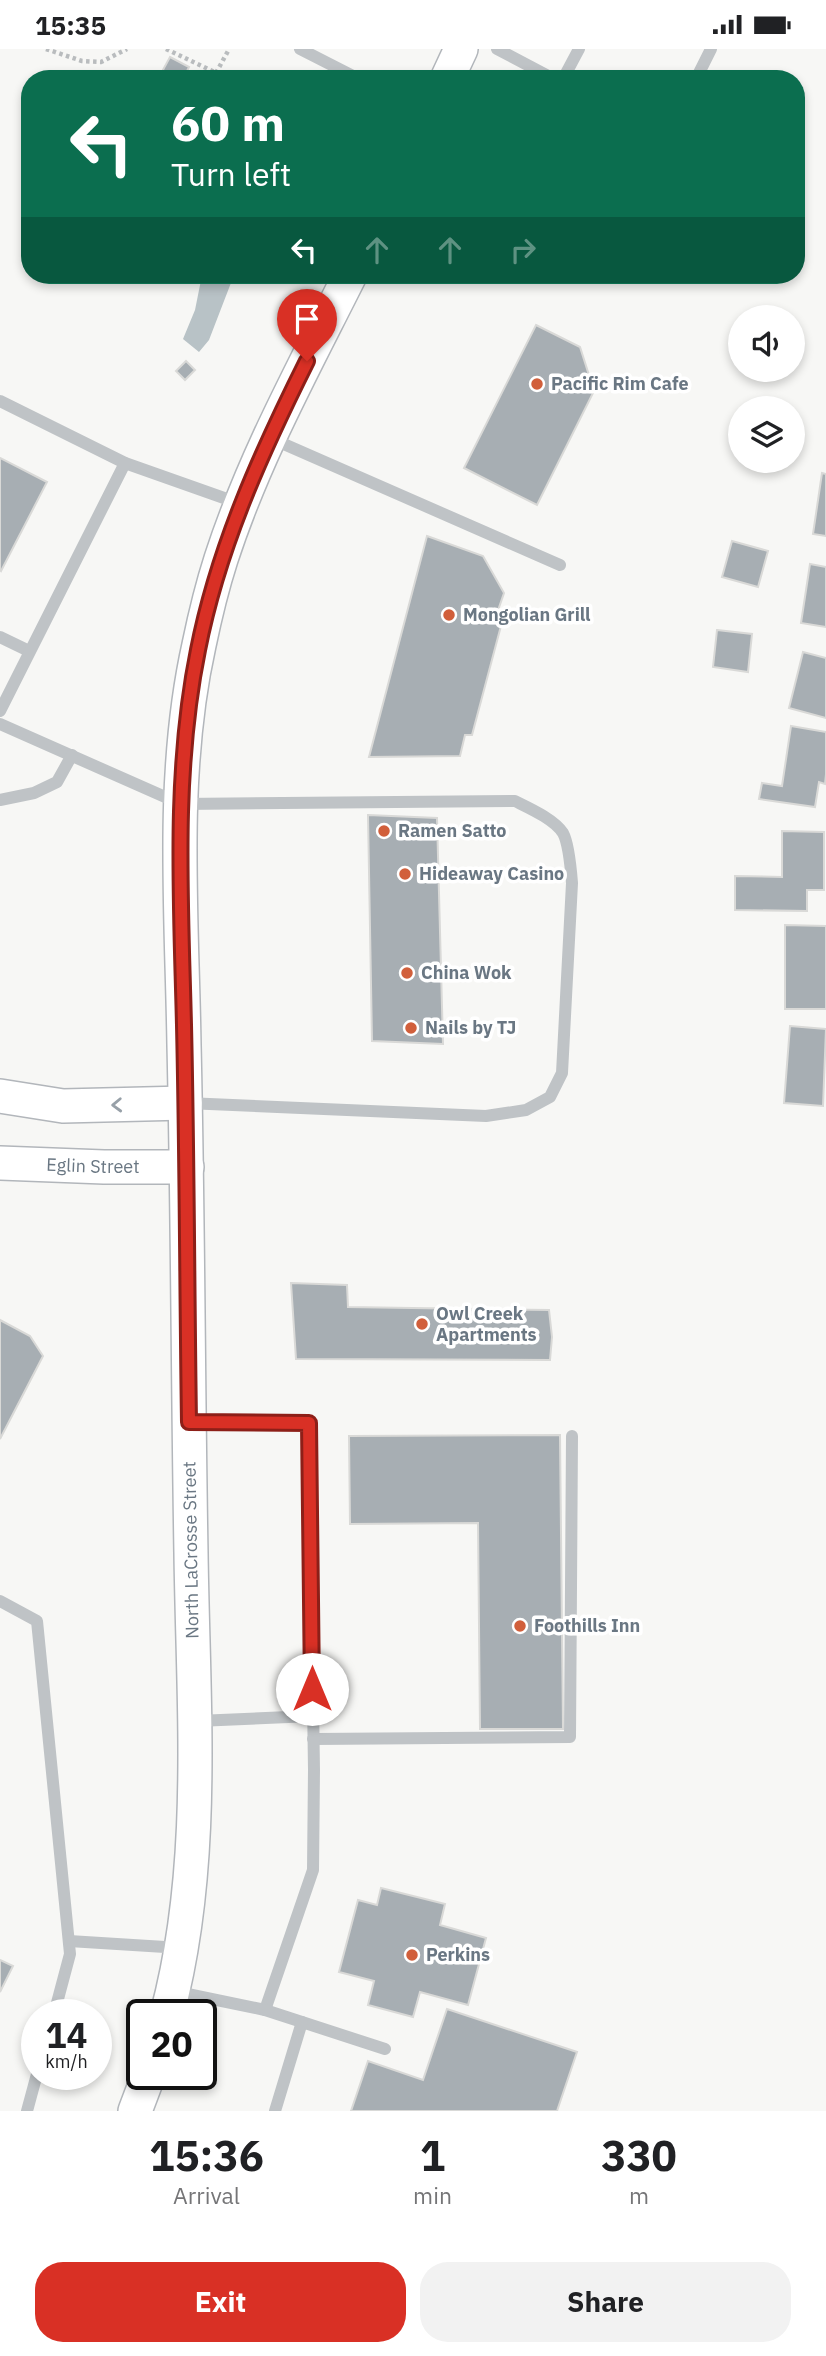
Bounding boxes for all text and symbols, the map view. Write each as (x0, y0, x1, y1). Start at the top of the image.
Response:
text: 15:35 (35, 8, 106, 42)
text: 60 m (171, 91, 285, 154)
icon: left (56, 98, 147, 189)
text: Turn left (171, 153, 291, 195)
icon: left (285, 231, 323, 269)
icon: ahead (358, 231, 396, 269)
icon: ahead (431, 231, 469, 269)
icon: right (504, 231, 542, 269)
pin (277, 289, 337, 361)
icon: arrive (288, 300, 326, 338)
map controls (728, 305, 805, 473)
button: sound (728, 305, 805, 382)
place label: Pacific Rim Cafe (551, 372, 689, 395)
marker: Pacific Rim Cafe (529, 376, 545, 392)
button: layers (728, 396, 805, 473)
place label: Mongolian Grill (463, 603, 591, 626)
marker: Mongolian Grill (441, 607, 457, 623)
place label: Ramen Satto (398, 819, 507, 842)
marker: Ramen Satto (376, 823, 392, 839)
place label: Hideaway Casino (419, 862, 564, 885)
marker: Hideaway Casino (397, 866, 413, 882)
place label: China Wok (421, 961, 512, 984)
marker: China Wok (399, 965, 415, 981)
place label: Nails by TJ (425, 1016, 516, 1039)
marker: Nails by TJ (403, 1020, 419, 1036)
one-way arrow (111, 1098, 122, 1113)
street label: Eglin Street (46, 1153, 140, 1178)
place label: Owl Creek Apartments (436, 1302, 537, 1346)
marker: Owl Creek Apartments (414, 1316, 430, 1332)
street label: North LaCrosse Street (177, 1461, 204, 1639)
place label: Foothills Inn (534, 1614, 640, 1637)
marker: Foothills Inn (512, 1618, 528, 1634)
position arrow (275, 1652, 349, 1726)
place label: Perkins (426, 1943, 490, 1966)
marker: Perkins (404, 1947, 420, 1963)
speed limit sign: 20 (126, 1999, 217, 2090)
text: 14 (45, 2012, 88, 2058)
text: km/h (45, 2050, 88, 2073)
text: 15:36 (149, 2128, 264, 2183)
text: 1 (420, 2128, 445, 2183)
text: 330 (601, 2128, 677, 2183)
text: Arrival (173, 2180, 240, 2210)
text: min (413, 2180, 452, 2210)
text: m (629, 2180, 649, 2210)
button: Exit (35, 2262, 406, 2342)
button: Share (420, 2262, 791, 2342)

